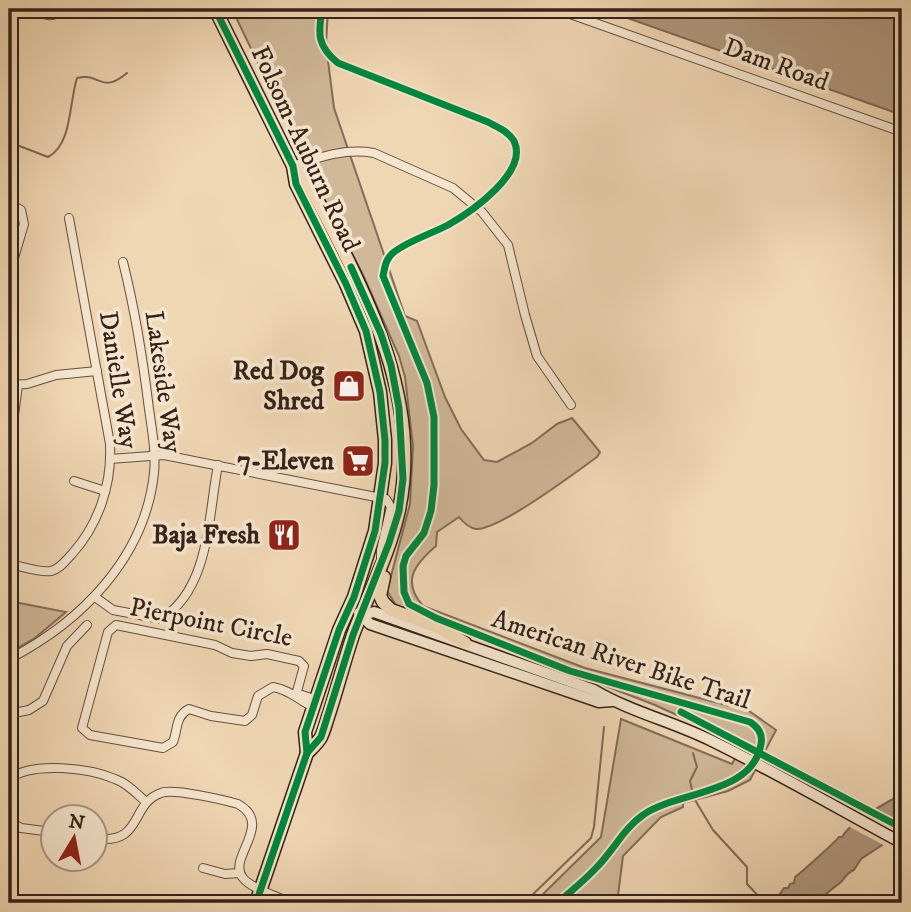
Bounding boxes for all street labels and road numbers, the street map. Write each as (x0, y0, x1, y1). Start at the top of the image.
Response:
street label: Dam Road (719, 31, 833, 99)
street label: Folsom-Auburn Road (243, 41, 367, 257)
street label: Danielle Way (91, 309, 145, 452)
street label: Lakeside Way (137, 309, 189, 456)
street label: Pierpoint Circle (127, 591, 295, 655)
street label: American River Bike Trail (487, 603, 755, 717)

